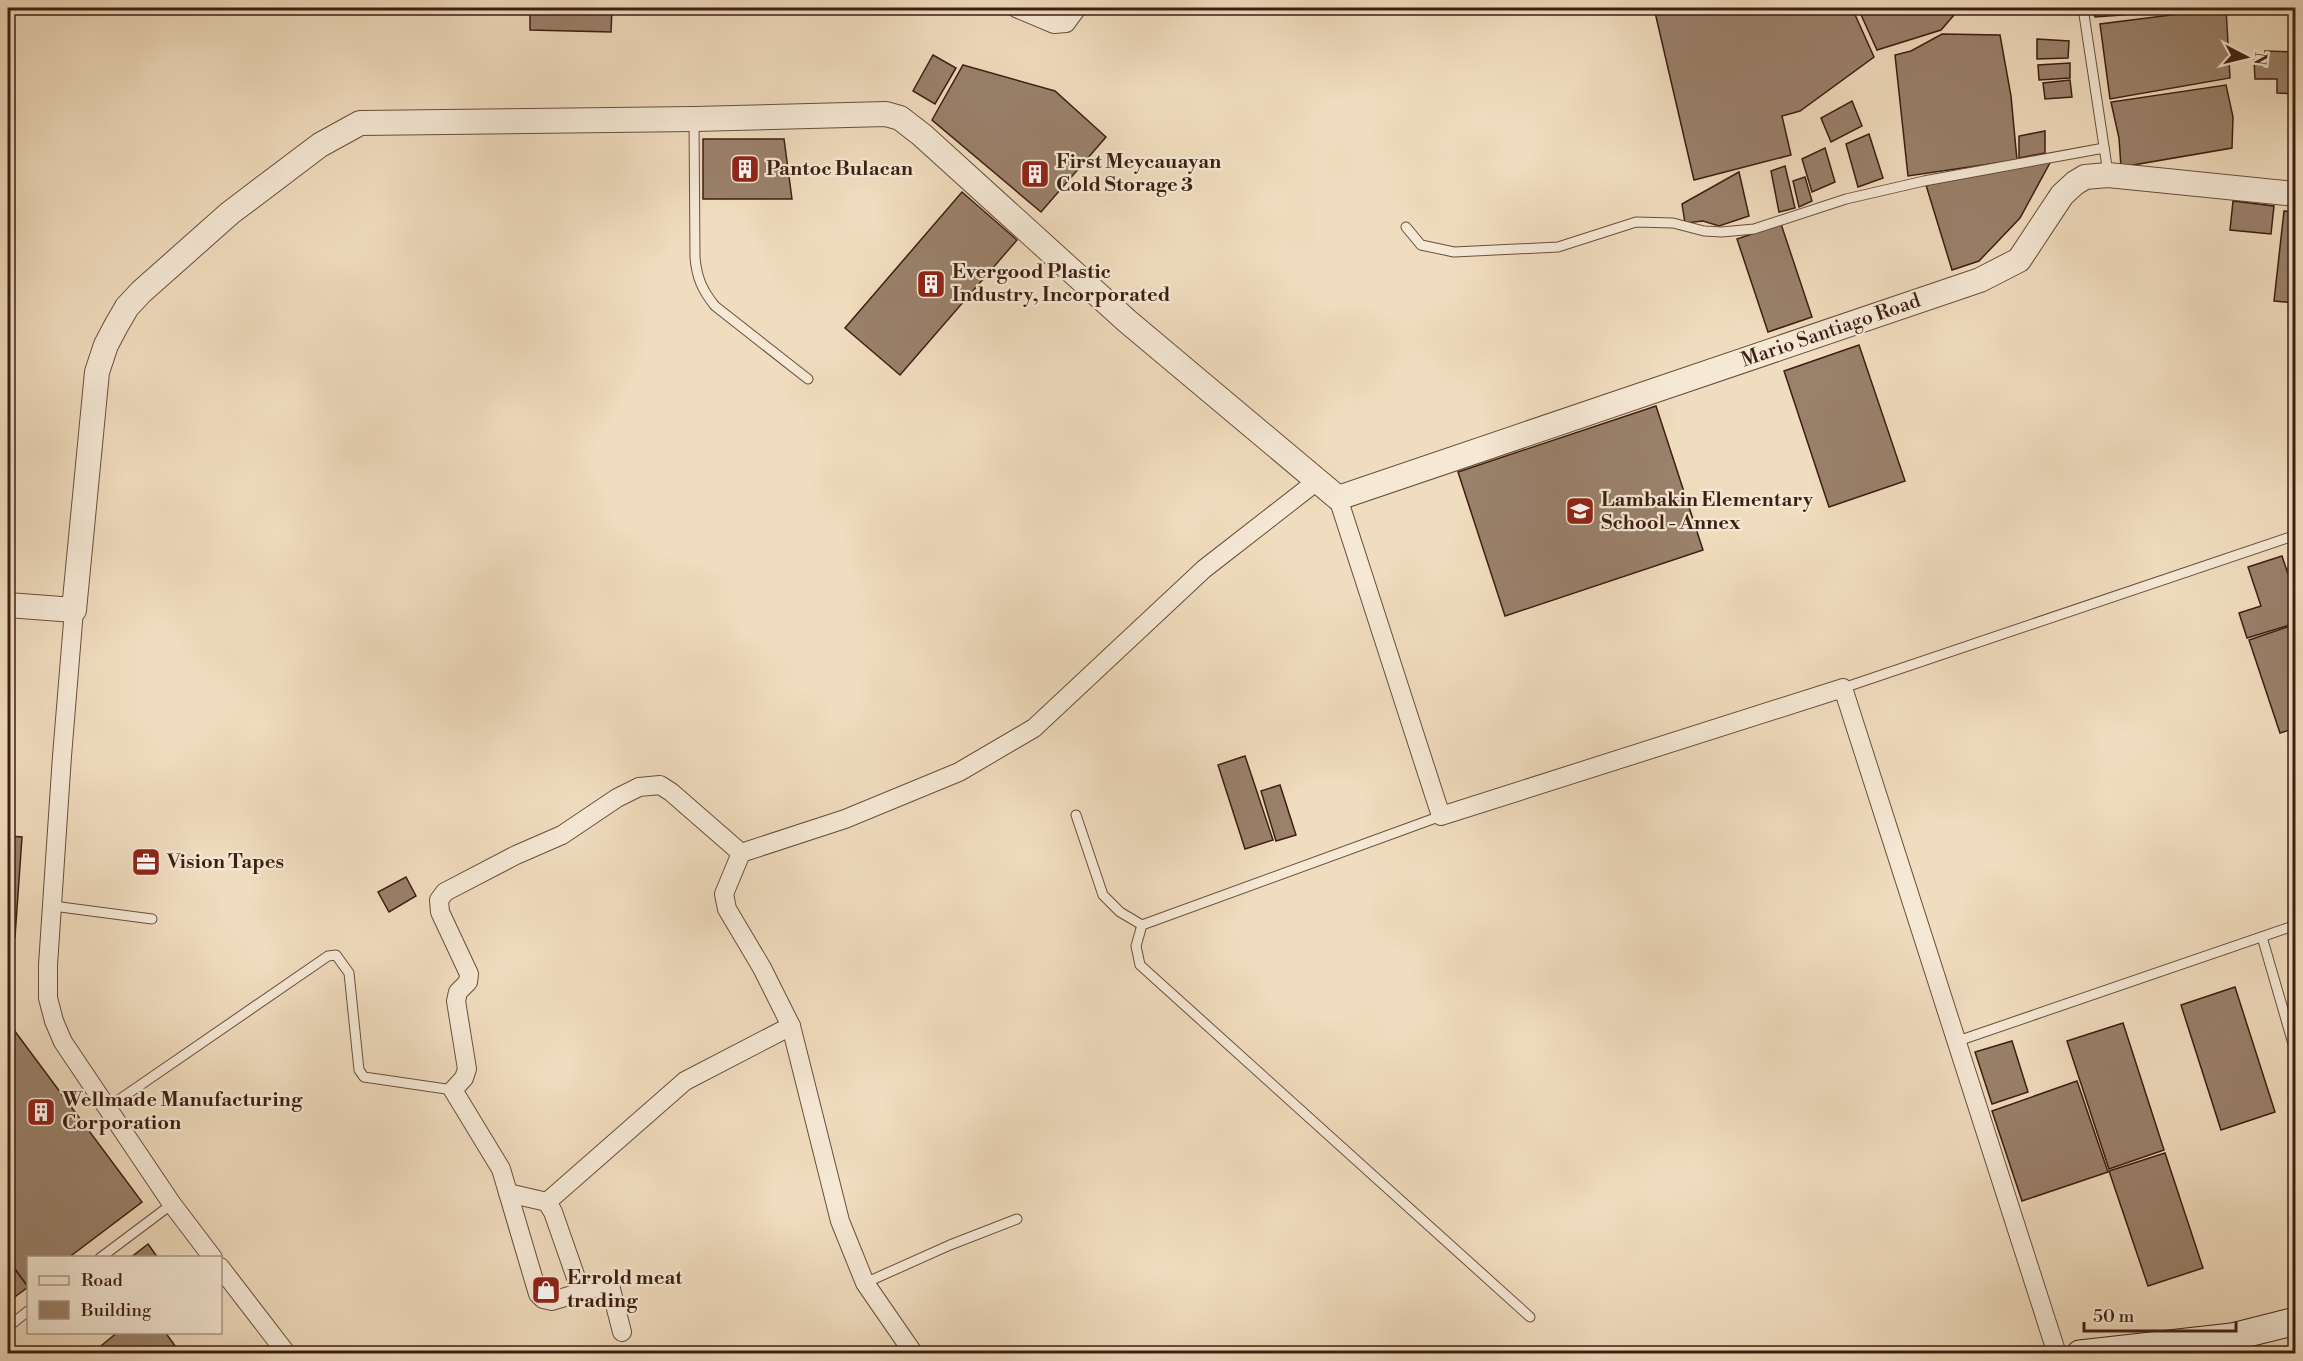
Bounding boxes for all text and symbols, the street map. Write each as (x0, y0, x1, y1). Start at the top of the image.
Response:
north arrow (2216, 27, 2276, 87)
text: N (2249, 51, 2271, 67)
place label: First Meycauayan Cold Storage 3 (1056, 150, 1222, 198)
building icon: Pantoc Bulacan (729, 153, 761, 185)
place label: Pantoc Bulacan (766, 157, 914, 182)
building icon: First Meycauayan Cold Storage 3 (1019, 158, 1051, 190)
place label: Evergood Plastic Industry, Incorporated (952, 260, 1171, 308)
building icon: Evergood Plastic Industry, Incorporated (915, 268, 947, 300)
street label: Mario Santiago Road (1738, 288, 1925, 373)
place label: Lambakin Elementary School - Annex (1601, 488, 1814, 536)
school or university icon: Lambakin Elementary School - Annex (1564, 495, 1596, 527)
office icon: Vision Tapes (130, 846, 162, 878)
place label: Vision Tapes (166, 850, 284, 875)
place label: Wellmade Manufacturing Corporation (61, 1088, 303, 1136)
building icon: Wellmade Manufacturing Corporation (25, 1096, 57, 1128)
legend (27, 1256, 222, 1334)
place label: Errold meat trading (567, 1266, 683, 1314)
text: Road (81, 1269, 124, 1292)
shop icon: Errold meat trading (530, 1274, 562, 1306)
scale bar (2084, 1295, 2236, 1333)
text: Building (80, 1299, 152, 1322)
text: 50 m (2093, 1305, 2135, 1328)

